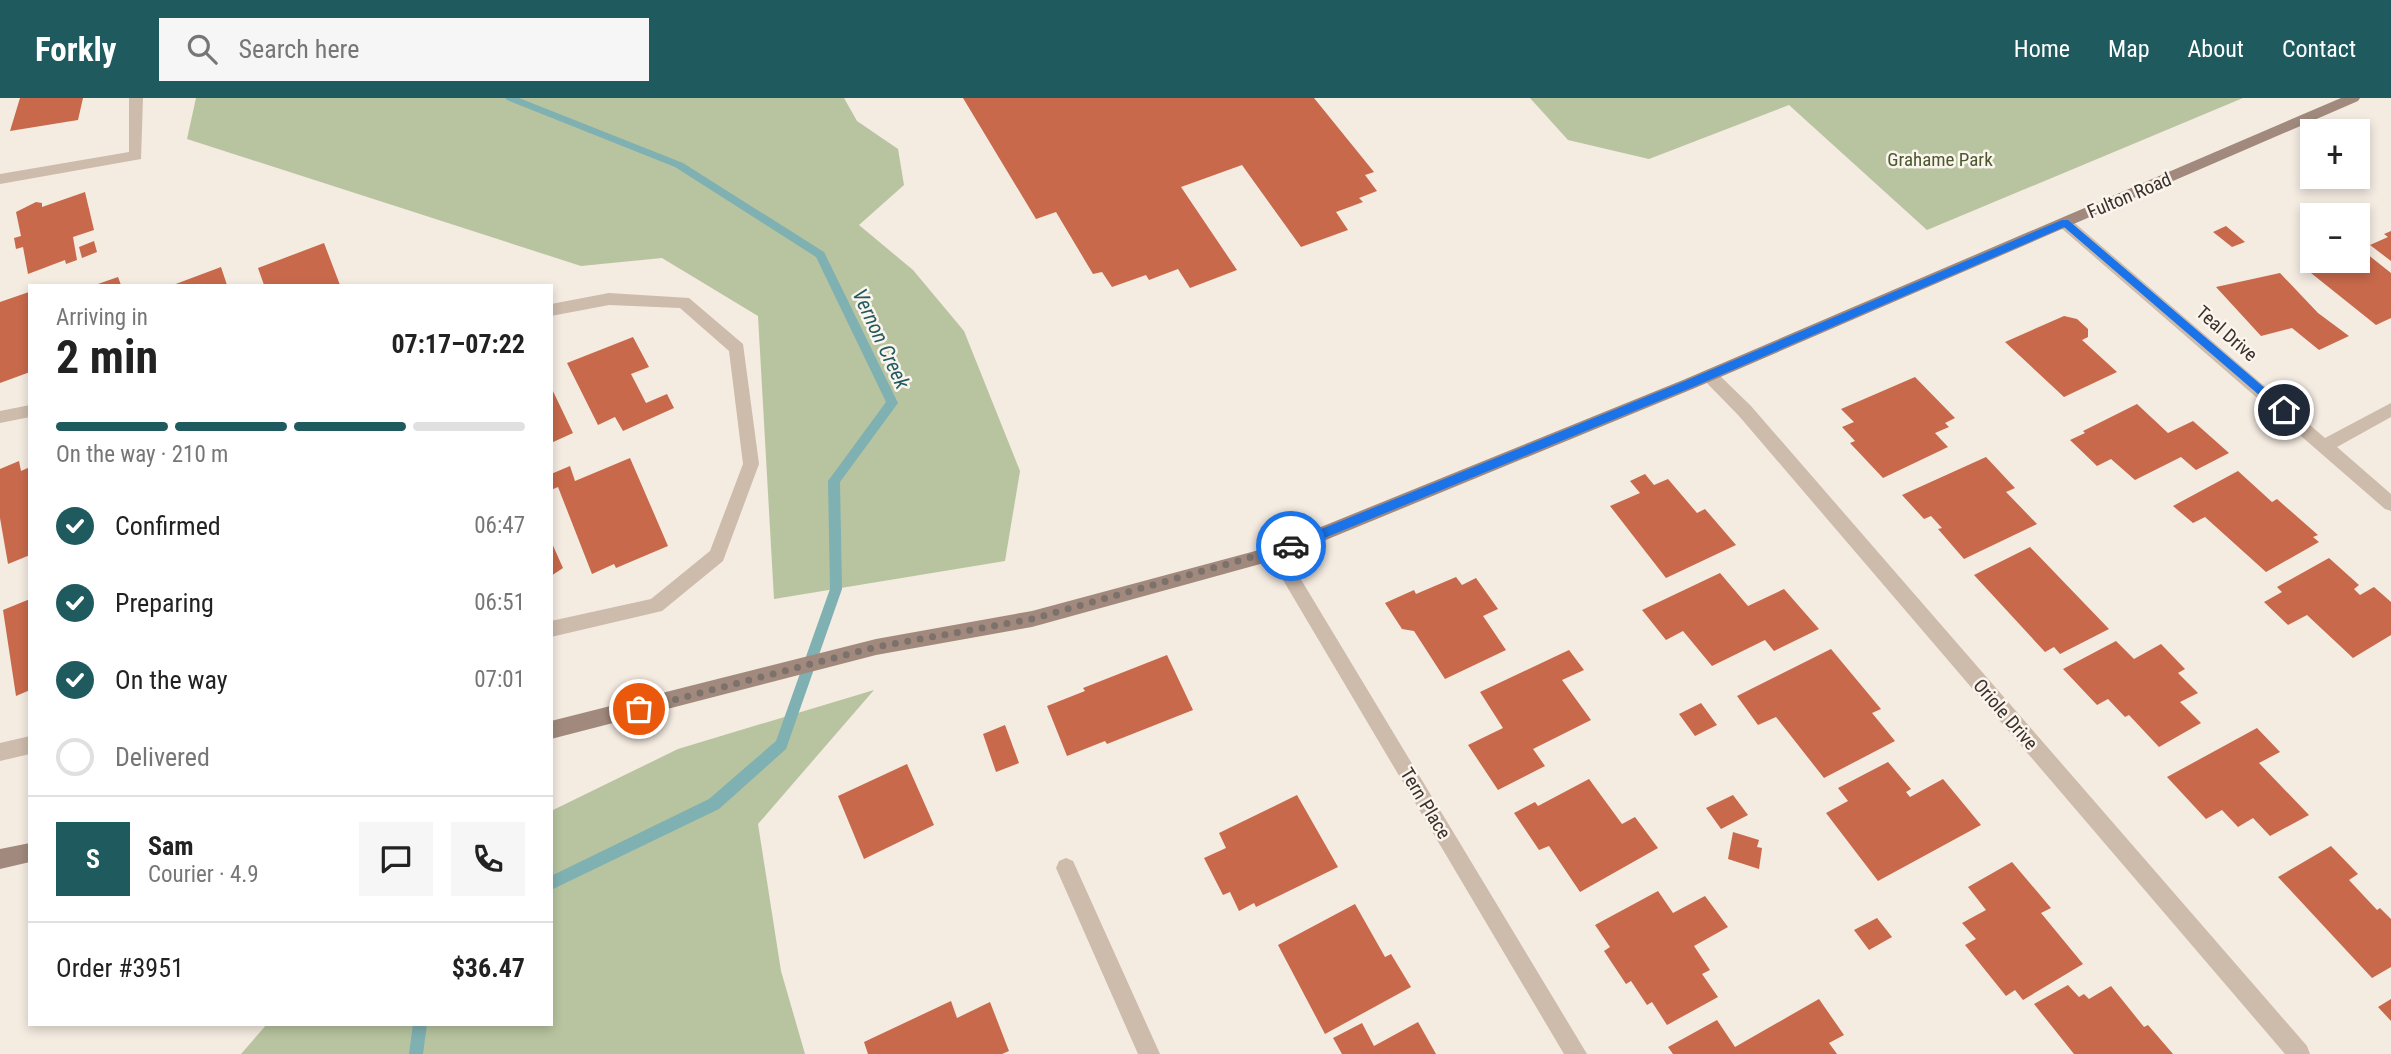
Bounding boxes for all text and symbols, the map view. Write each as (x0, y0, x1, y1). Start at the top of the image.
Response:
search box (159, 18, 649, 81)
text: Forkly (35, 30, 117, 69)
icon: search (183, 30, 221, 68)
text: Search here (239, 34, 359, 64)
text: Home (2014, 35, 2070, 63)
text: Map (2108, 35, 2150, 63)
text: About (2188, 35, 2244, 63)
text: Contact (2282, 35, 2356, 63)
map controls (2300, 119, 2370, 273)
button: + (2300, 119, 2370, 189)
park label: Grahame Park (1887, 148, 1993, 171)
street label: Fulton Road (2084, 167, 2175, 223)
button: − (2300, 203, 2370, 273)
water label: Vernon Creek (847, 285, 915, 393)
street label: Teal Drive (2191, 301, 2262, 366)
text: Arriving in (56, 304, 148, 331)
text: 07:17–07:22 (391, 329, 525, 359)
text: 2 min (56, 330, 158, 384)
pin (2254, 380, 2314, 440)
icon: home (2265, 391, 2303, 429)
text: On the way · 210 m (56, 441, 228, 468)
icon: check (56, 507, 94, 545)
text: Confirmed (115, 511, 221, 541)
courier (1256, 511, 1326, 581)
text: 06:47 (474, 512, 525, 539)
icon: car (1272, 527, 1310, 565)
icon: check (56, 584, 94, 622)
text: Preparing (115, 588, 214, 618)
text: 06:51 (474, 589, 525, 616)
icon: check (56, 661, 94, 699)
text: On the way (115, 665, 228, 695)
text: 07:01 (474, 666, 525, 693)
street label: Oriole Drive (1969, 674, 2043, 755)
pin (609, 679, 669, 739)
icon: bag (620, 690, 658, 728)
text: Delivered (115, 742, 210, 772)
street label: Tern Place (1395, 764, 1456, 843)
button: chat (359, 822, 433, 896)
button: phone (451, 822, 525, 896)
text: Sam (148, 831, 194, 861)
text: S (86, 844, 100, 874)
text: Courier · 4.9 (148, 861, 259, 888)
text: Order #3951 (56, 953, 184, 983)
text: $36.47 (452, 953, 525, 983)

